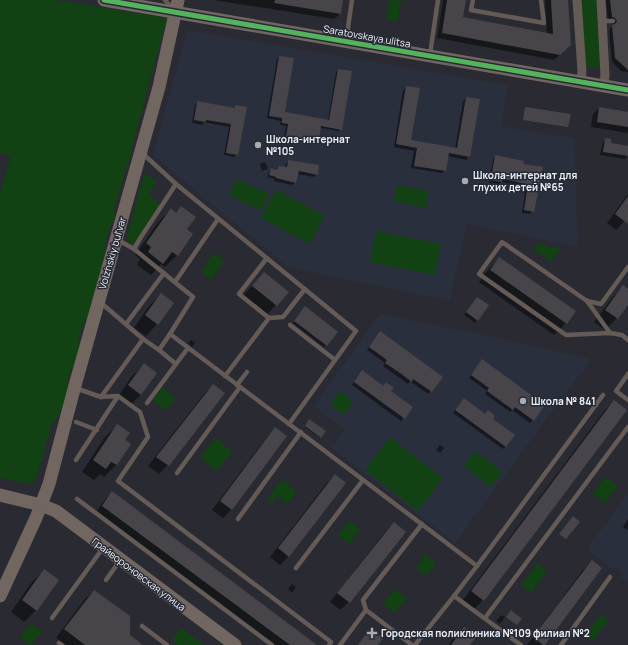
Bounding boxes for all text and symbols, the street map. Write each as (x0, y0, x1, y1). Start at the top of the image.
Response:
street label: Saratovskaya ulitsa (322, 21, 412, 51)
place label: Школа-интернат №105 (266, 132, 351, 158)
marker: Школа-интернат №105 (253, 140, 263, 150)
place label: Школа-интернат для глухих детей №65 (473, 168, 577, 194)
marker: Школа-интернат для глухих детей №65 (460, 176, 470, 186)
street label: Volzhskiy bul'var (95, 215, 129, 291)
place label: Школа № 841 (531, 394, 596, 408)
marker: Школа № 841 (518, 396, 528, 406)
street label: Грайвороновская улица (89, 534, 189, 614)
place label: Городская поликлиника №109 филиал №2 (381, 626, 590, 640)
marker: Городская поликлиника №109 филиал №2 (366, 627, 378, 639)

